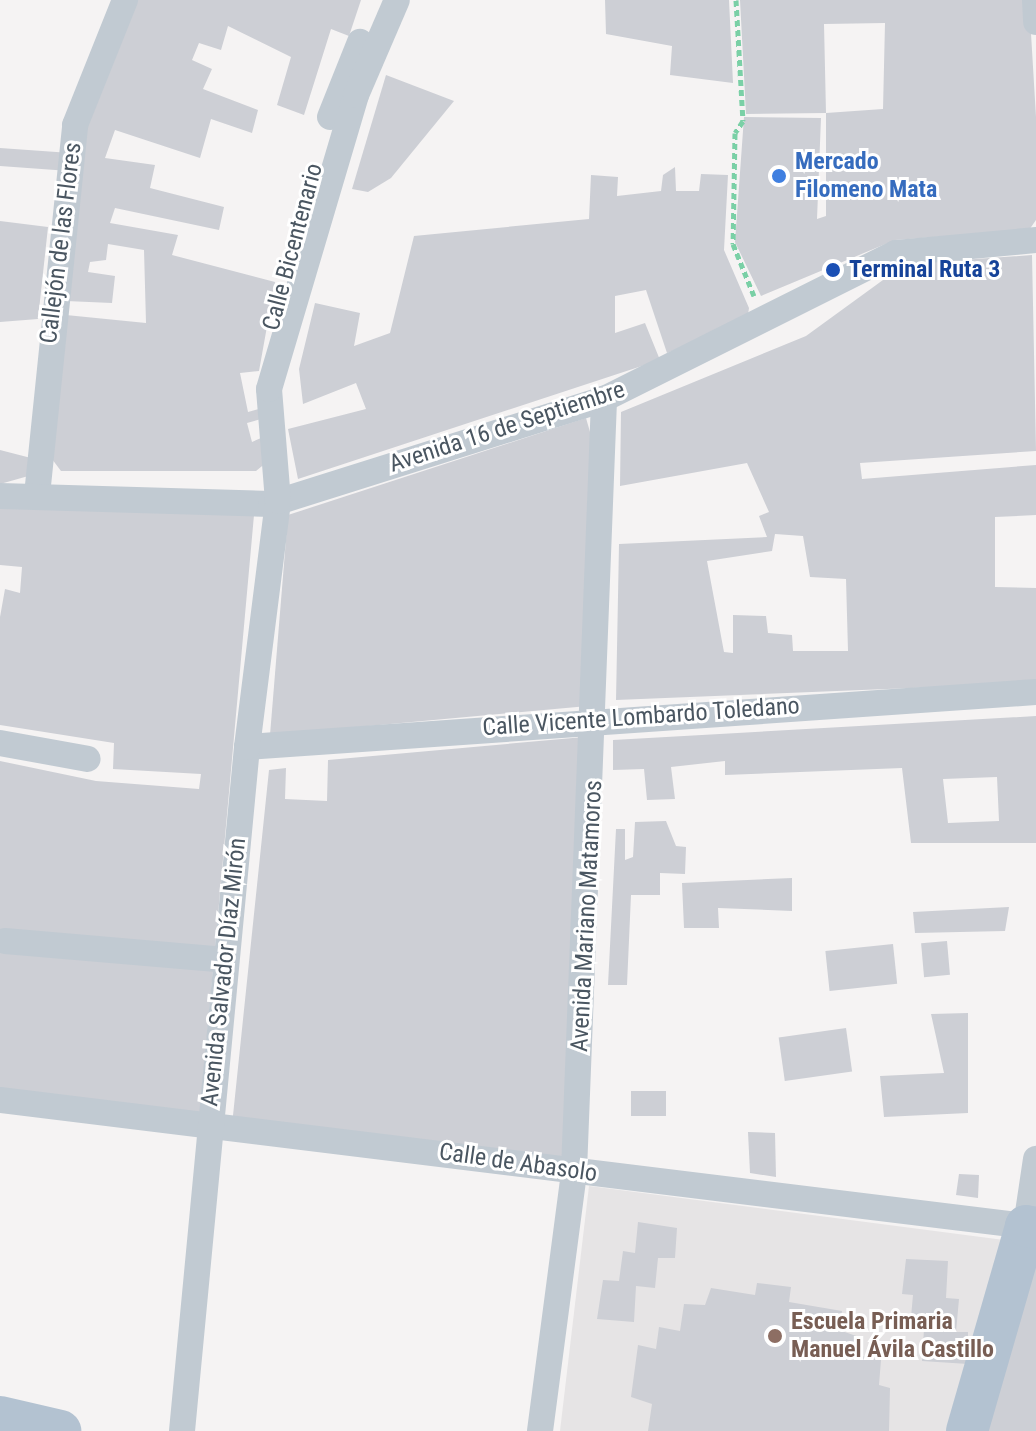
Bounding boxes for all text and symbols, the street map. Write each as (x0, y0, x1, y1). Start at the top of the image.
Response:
street label: Callejón de las Flores (34, 141, 88, 345)
place label: Mercado Filomeno Mata (795, 148, 937, 204)
street label: Calle Bicentenario (257, 160, 329, 334)
marker: Mercado Filomeno Mata (770, 167, 788, 185)
place label: Terminal Ruta 3 (849, 256, 1000, 284)
marker: Terminal Ruta 3 (824, 261, 842, 279)
street label: Avenida 16 de Septiembre (385, 375, 629, 479)
street label: Calle Vicente Lombardo Toledano (481, 692, 801, 742)
street label: Avenida Mariano Matamoros (565, 779, 609, 1053)
street label: Avenida Salvador Díaz Mirón (196, 836, 252, 1108)
street label: Calle de Abasolo (437, 1138, 599, 1188)
place label: Escuela Primaria Manuel Ávila Castillo (791, 1308, 994, 1364)
marker: Escuela Primaria Manuel Ávila Castillo (766, 1327, 784, 1345)

